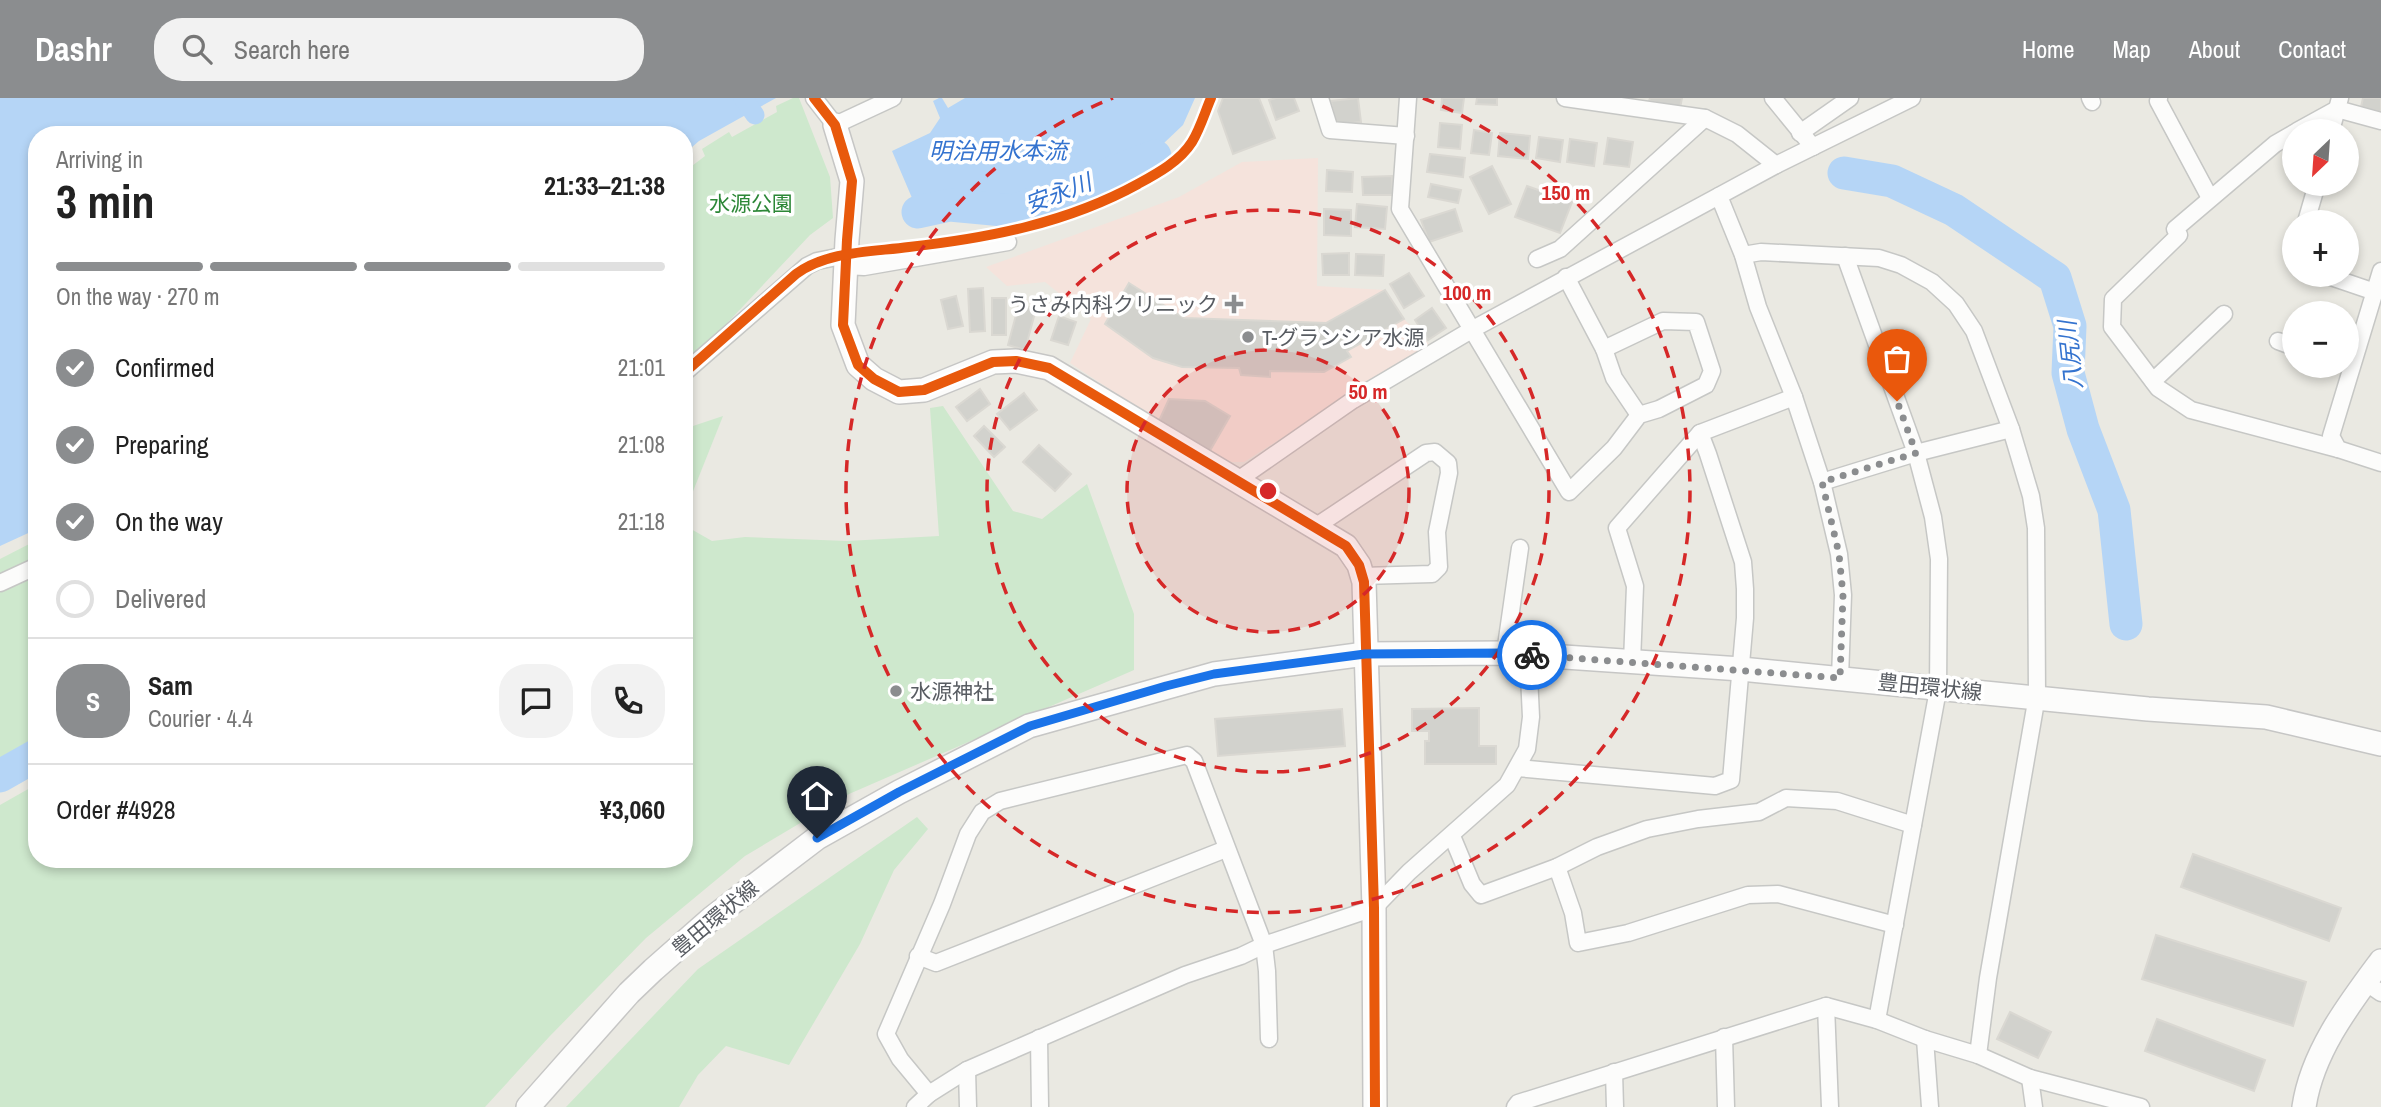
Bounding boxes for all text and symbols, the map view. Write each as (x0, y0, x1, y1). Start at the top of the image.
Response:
search box (154, 18, 644, 81)
text: Dashr (35, 27, 112, 71)
icon: search (178, 30, 216, 68)
text: Search here (234, 32, 350, 67)
text: Home (2022, 33, 2074, 65)
text: Map (2112, 33, 2151, 65)
text: About (2189, 33, 2240, 65)
text: Contact (2278, 33, 2346, 65)
north arrow (2282, 119, 2359, 196)
map controls (2282, 119, 2359, 378)
water label: 明治用水本流 (929, 135, 1070, 166)
text: Arriving in (56, 144, 143, 175)
water label: 安永川 (1020, 165, 1099, 220)
text: 21:33–21:38 (544, 168, 665, 203)
text: 3 min (56, 170, 155, 232)
text: 150 m (1542, 178, 1590, 207)
park label: 水源公園 (709, 189, 793, 218)
button: + (2282, 210, 2359, 287)
text: 100 m (1443, 278, 1491, 307)
text: On the way · 270 m (56, 281, 220, 312)
place label: うさみ内科クリニック (1008, 290, 1218, 319)
marker: うさみ内科クリニック (1224, 294, 1244, 314)
button: − (2282, 301, 2359, 378)
water label: 八尻川 (2051, 316, 2089, 391)
place label: T-グランシア水源 (1262, 323, 1424, 352)
marker: T-グランシア水源 (1240, 329, 1256, 345)
pin (1867, 329, 1927, 401)
icon: bag (1878, 340, 1916, 378)
icon: check (56, 349, 94, 387)
text: Confirmed (115, 350, 215, 385)
text: 21:01 (618, 352, 665, 383)
text: 50 m (1348, 377, 1388, 406)
icon: check (56, 426, 94, 464)
text: Preparing (115, 427, 209, 462)
text: 21:08 (618, 429, 665, 460)
centre of rings (1256, 479, 1280, 503)
icon: check (56, 503, 94, 541)
text: On the way (115, 504, 223, 539)
text: 21:18 (618, 506, 665, 537)
text: Delivered (115, 581, 206, 616)
courier (1497, 620, 1567, 690)
icon: bike (1513, 636, 1551, 674)
button: chat (499, 664, 573, 738)
button: phone (591, 664, 665, 738)
street label: 豊田環状線 (1876, 667, 1984, 707)
text: Sam (148, 668, 193, 703)
place label: 水源神社 (910, 677, 994, 706)
marker: 水源神社 (888, 683, 904, 699)
text: S (86, 684, 100, 719)
text: Courier · 4.4 (148, 703, 253, 734)
pin (787, 766, 847, 838)
icon: home (798, 777, 836, 815)
text: Order #4928 (56, 792, 176, 827)
text: ¥3,060 (600, 792, 665, 827)
street label: 豊田環状線 (665, 873, 765, 963)

